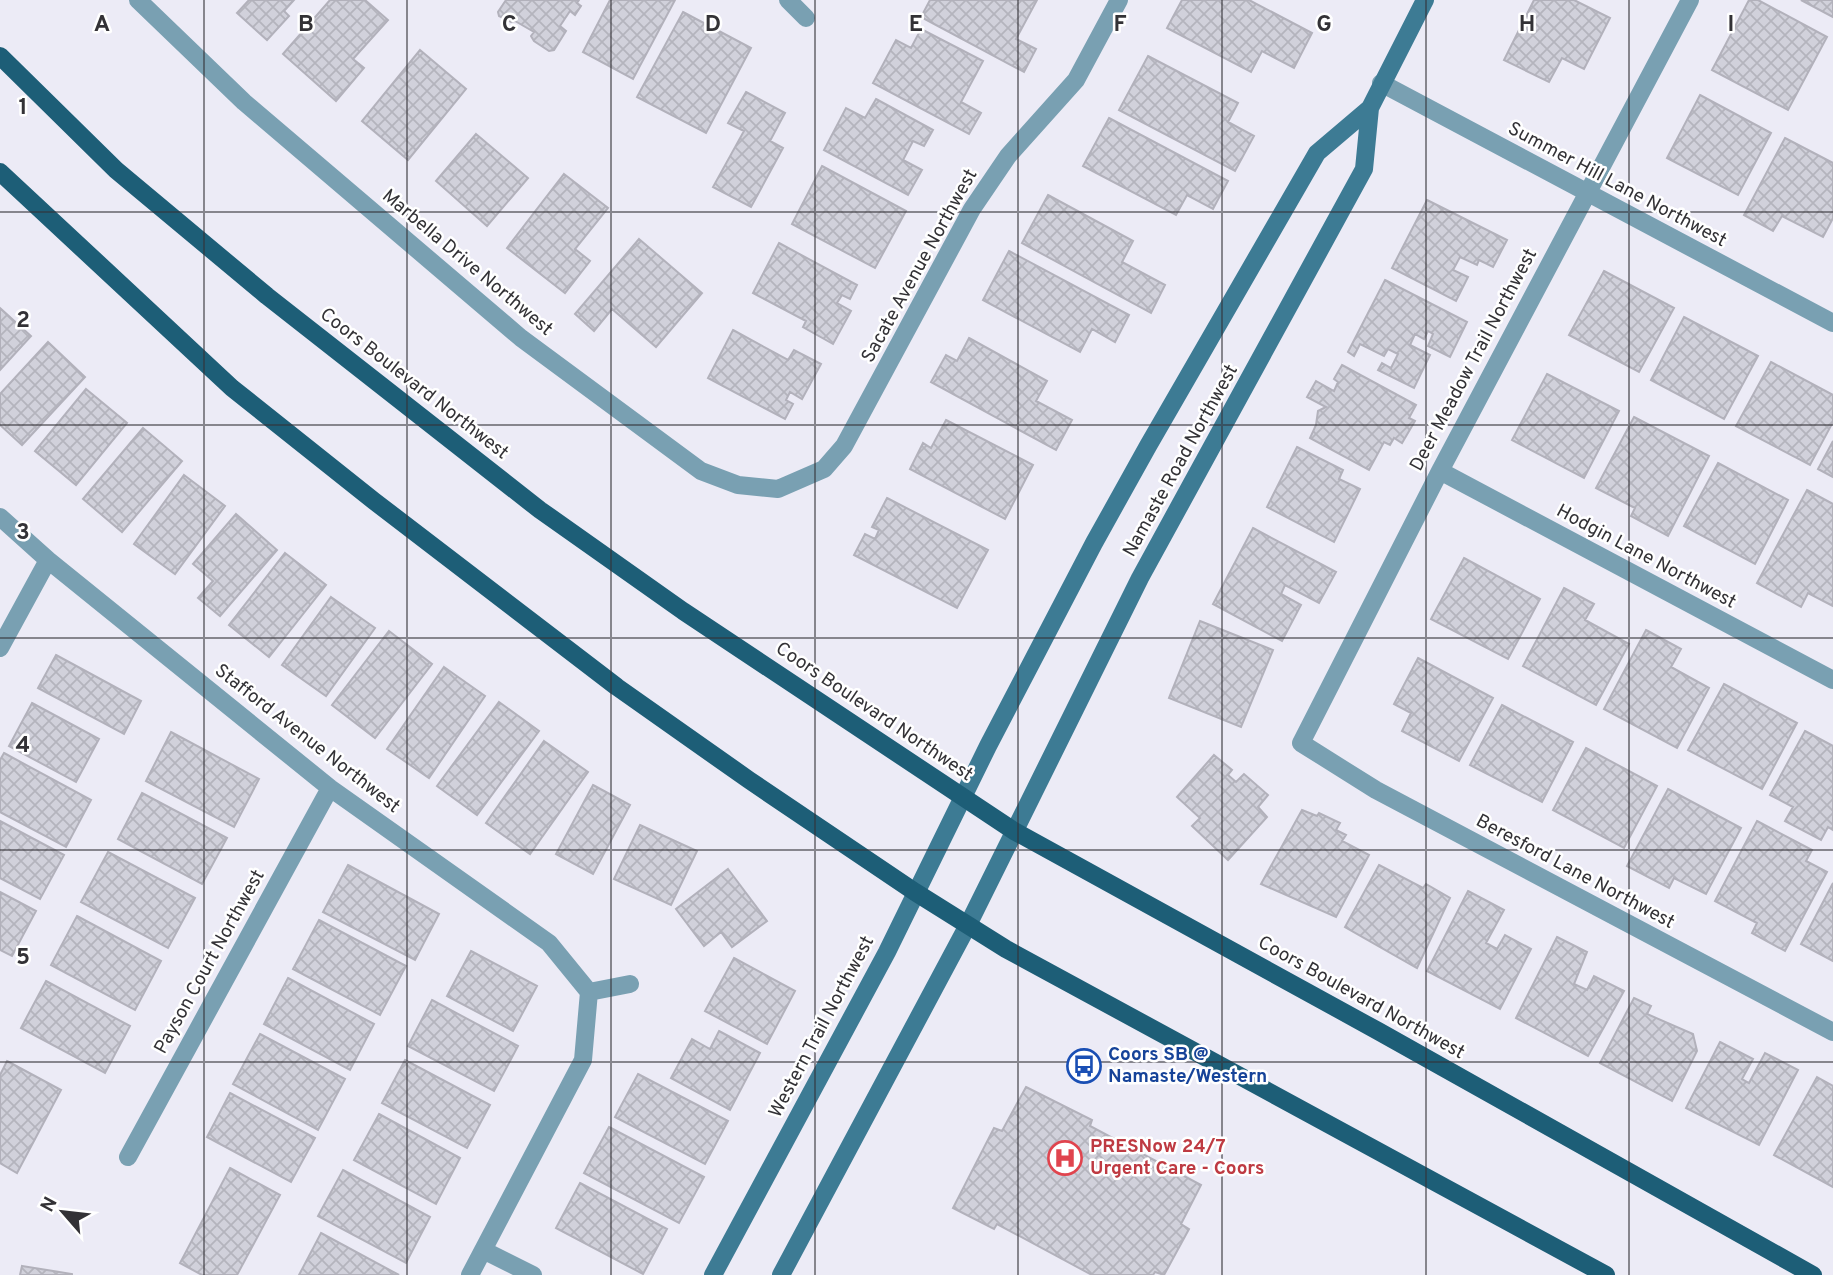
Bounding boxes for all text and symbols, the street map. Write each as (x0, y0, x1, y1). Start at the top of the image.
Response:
text: A (94, 11, 110, 40)
text: B (298, 11, 314, 40)
text: C (502, 11, 516, 40)
text: D (705, 11, 721, 40)
text: E (909, 11, 923, 40)
text: F (1113, 11, 1127, 40)
text: G (1316, 11, 1332, 40)
text: H (1519, 11, 1535, 40)
text: I (1728, 11, 1734, 40)
text: 1 (18, 94, 28, 123)
street label: Summer Hill Lane Northwest (1503, 117, 1731, 253)
street label: Sacate Avenue Northwest (857, 165, 983, 367)
street label: Marbella Drive Northwest (377, 184, 557, 342)
street label: Deer Meadow Trail Northwest (1405, 245, 1543, 475)
street label: Coors Boulevard Northwest (315, 303, 513, 465)
text: 2 (16, 307, 30, 336)
street label: Namaste Road Northwest (1118, 361, 1244, 561)
street label: Hodgin Lane Northwest (1552, 499, 1740, 615)
text: 3 (16, 519, 30, 548)
street label: Coors Boulevard Northwest (771, 637, 977, 787)
street label: Stafford Avenue Northwest (209, 659, 405, 819)
text: 4 (16, 732, 30, 761)
street label: Beresford Lane Northwest (1471, 809, 1679, 935)
street label: Payson Court Northwest (149, 866, 271, 1058)
street label: Coors Boulevard Northwest (1253, 931, 1469, 1065)
street label: Western Trail Northwest (764, 932, 880, 1122)
text: 5 (16, 944, 30, 973)
place label: Coors SB @ Namaste/Western (1108, 1043, 1267, 1089)
bus stop icon: Coors SB @ Namaste/Western (1065, 1047, 1103, 1085)
place label: PRESNow 24/7 Urgent Care - Coors (1090, 1135, 1264, 1181)
hospital icon: PRESNow 24/7 Urgent Care - Coors (1046, 1139, 1084, 1177)
north arrow (28, 1177, 98, 1247)
text: N (36, 1193, 64, 1217)

